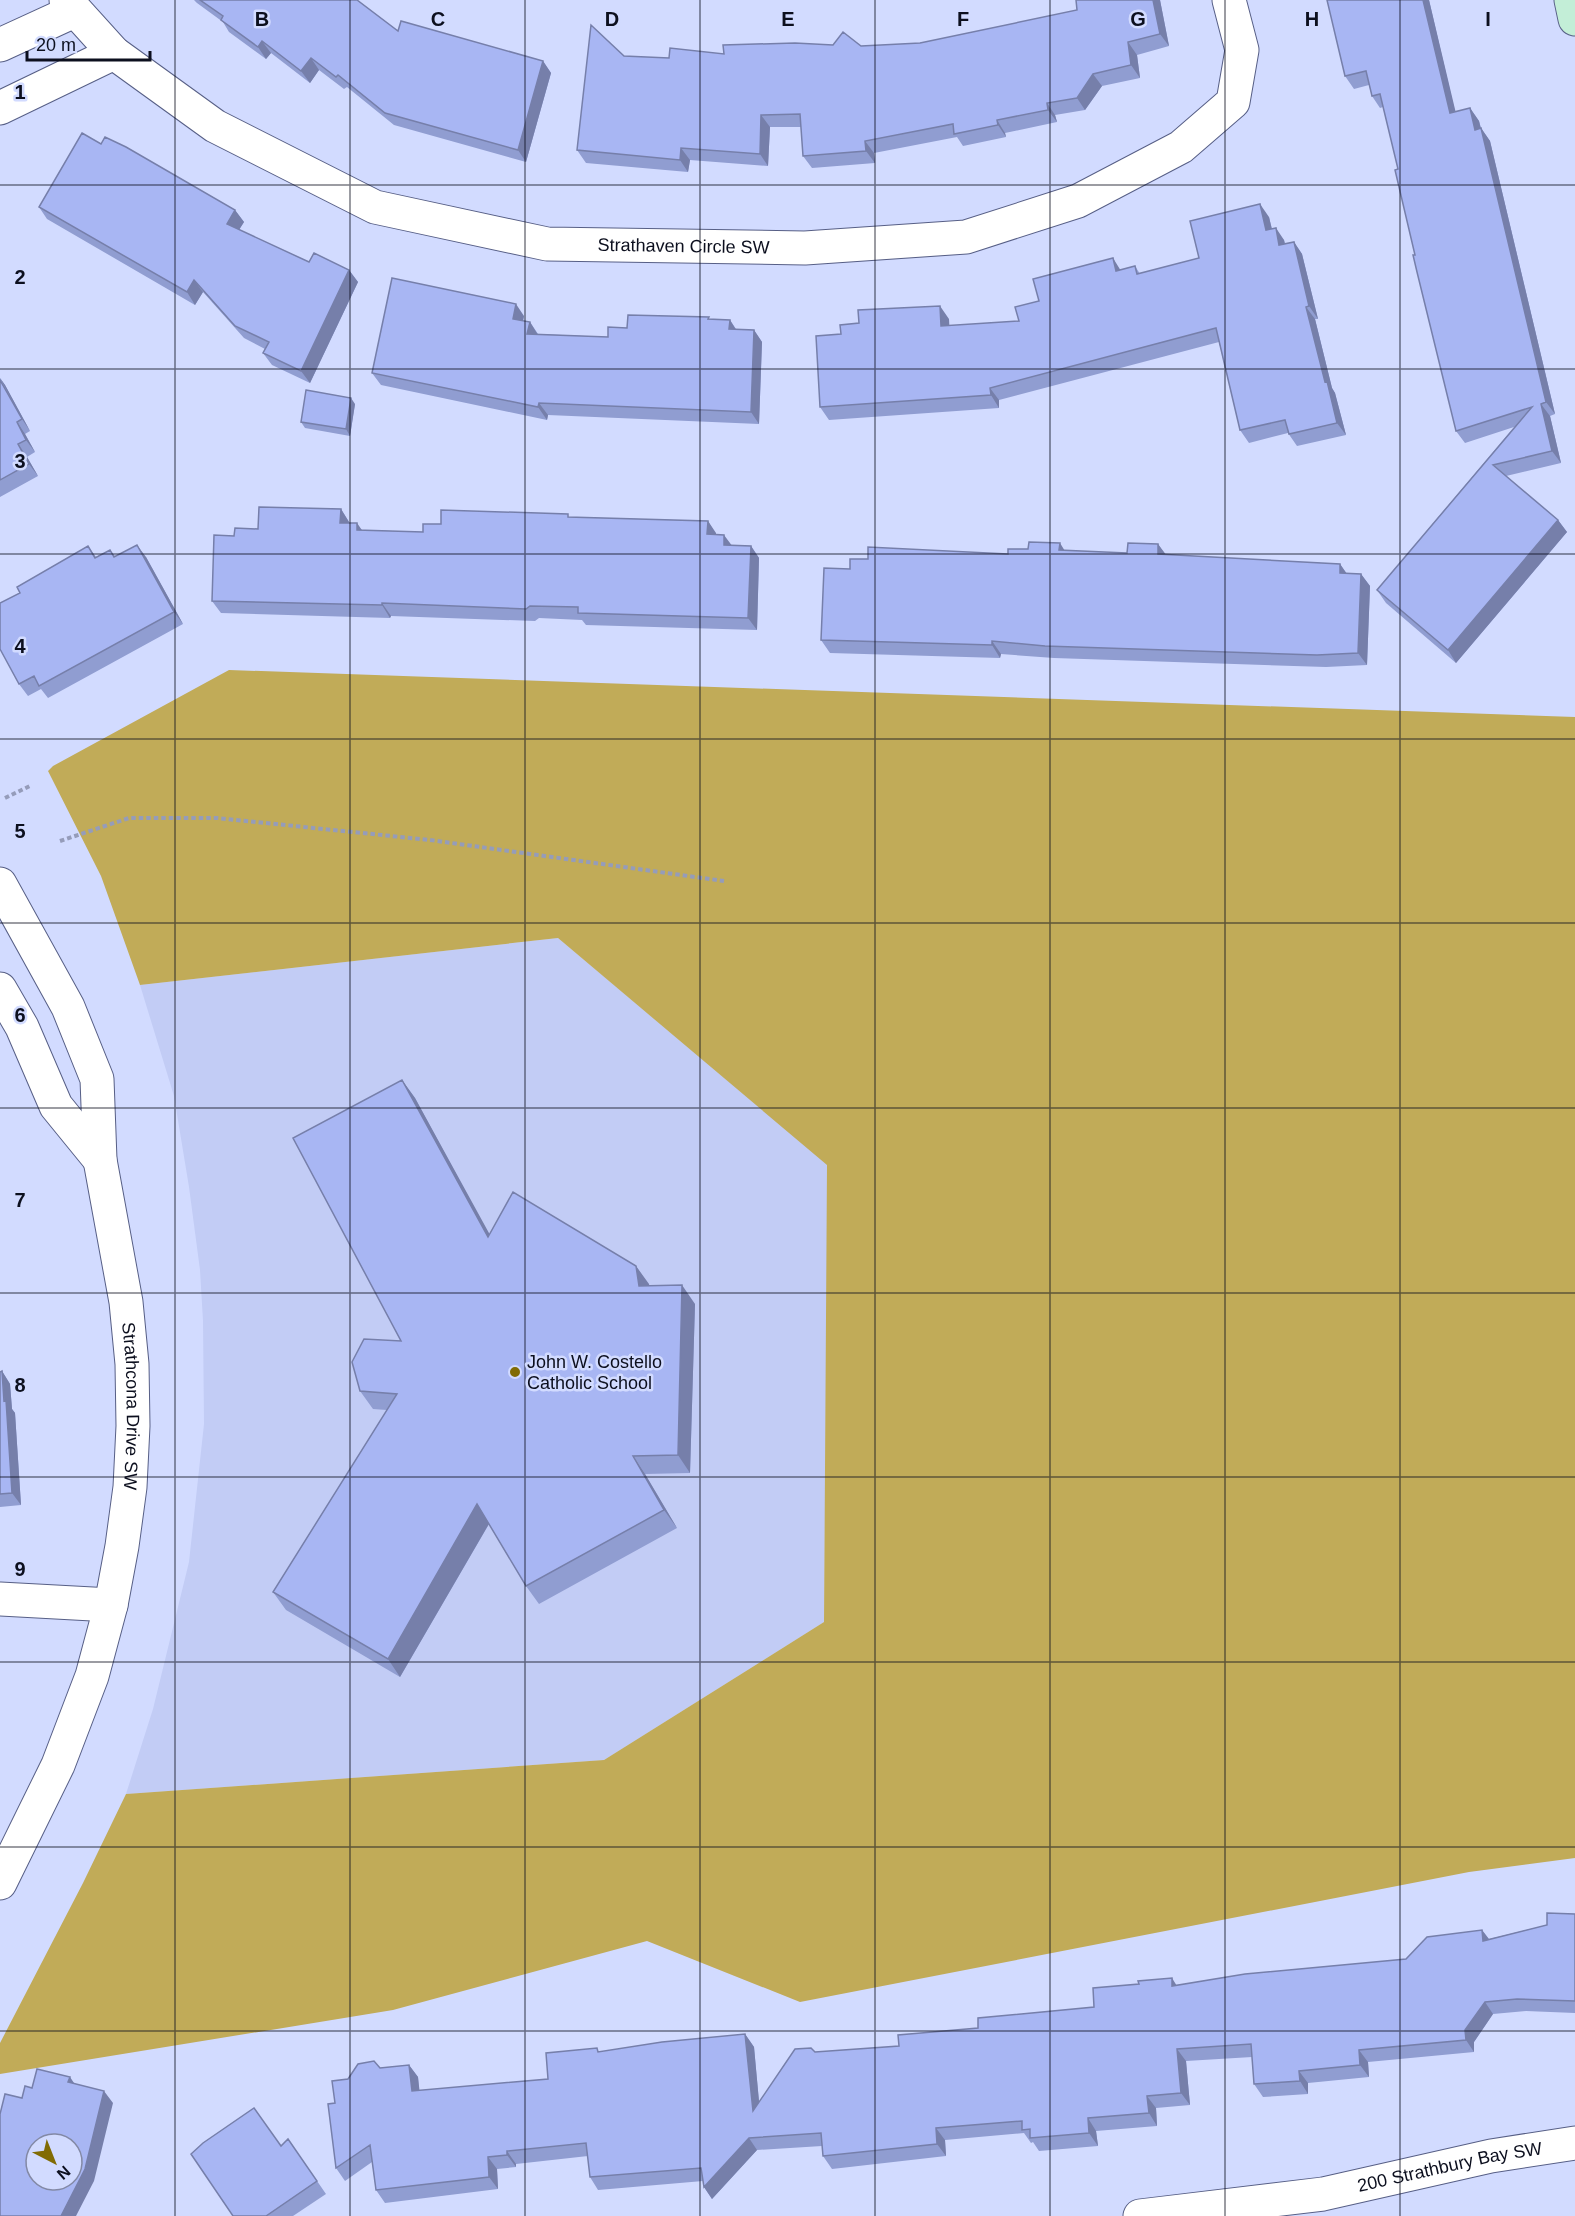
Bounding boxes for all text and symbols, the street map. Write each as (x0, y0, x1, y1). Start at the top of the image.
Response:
text: B (255, 8, 269, 30)
text: C (431, 8, 445, 30)
text: D (605, 8, 619, 30)
text: E (781, 8, 795, 30)
text: F (957, 8, 969, 30)
text: G (1130, 8, 1146, 30)
text: H (1305, 8, 1319, 30)
text: I (1485, 8, 1491, 30)
scale bar (27, 24, 150, 62)
text: 20 m (36, 35, 76, 55)
text: 1 (14, 81, 26, 103)
street label: Strathaven Circle SW (597, 235, 770, 257)
text: 2 (14, 266, 26, 288)
text: 3 (14, 450, 26, 472)
text: 4 (14, 635, 26, 657)
text: 5 (14, 820, 26, 842)
text: 6 (14, 1004, 26, 1026)
text: 7 (14, 1189, 26, 1211)
street label: Strathcona Drive SW (118, 1321, 143, 1491)
place label: John W. Costello Catholic School (527, 1352, 662, 1393)
marker: John W. Costello Catholic School (508, 1365, 522, 1379)
text: 8 (14, 1374, 26, 1396)
text: 9 (14, 1558, 26, 1580)
north arrow (24, 2132, 84, 2192)
street label: 200 Strathbury Bay SW (1355, 2138, 1543, 2196)
text: N (54, 2163, 74, 2183)

